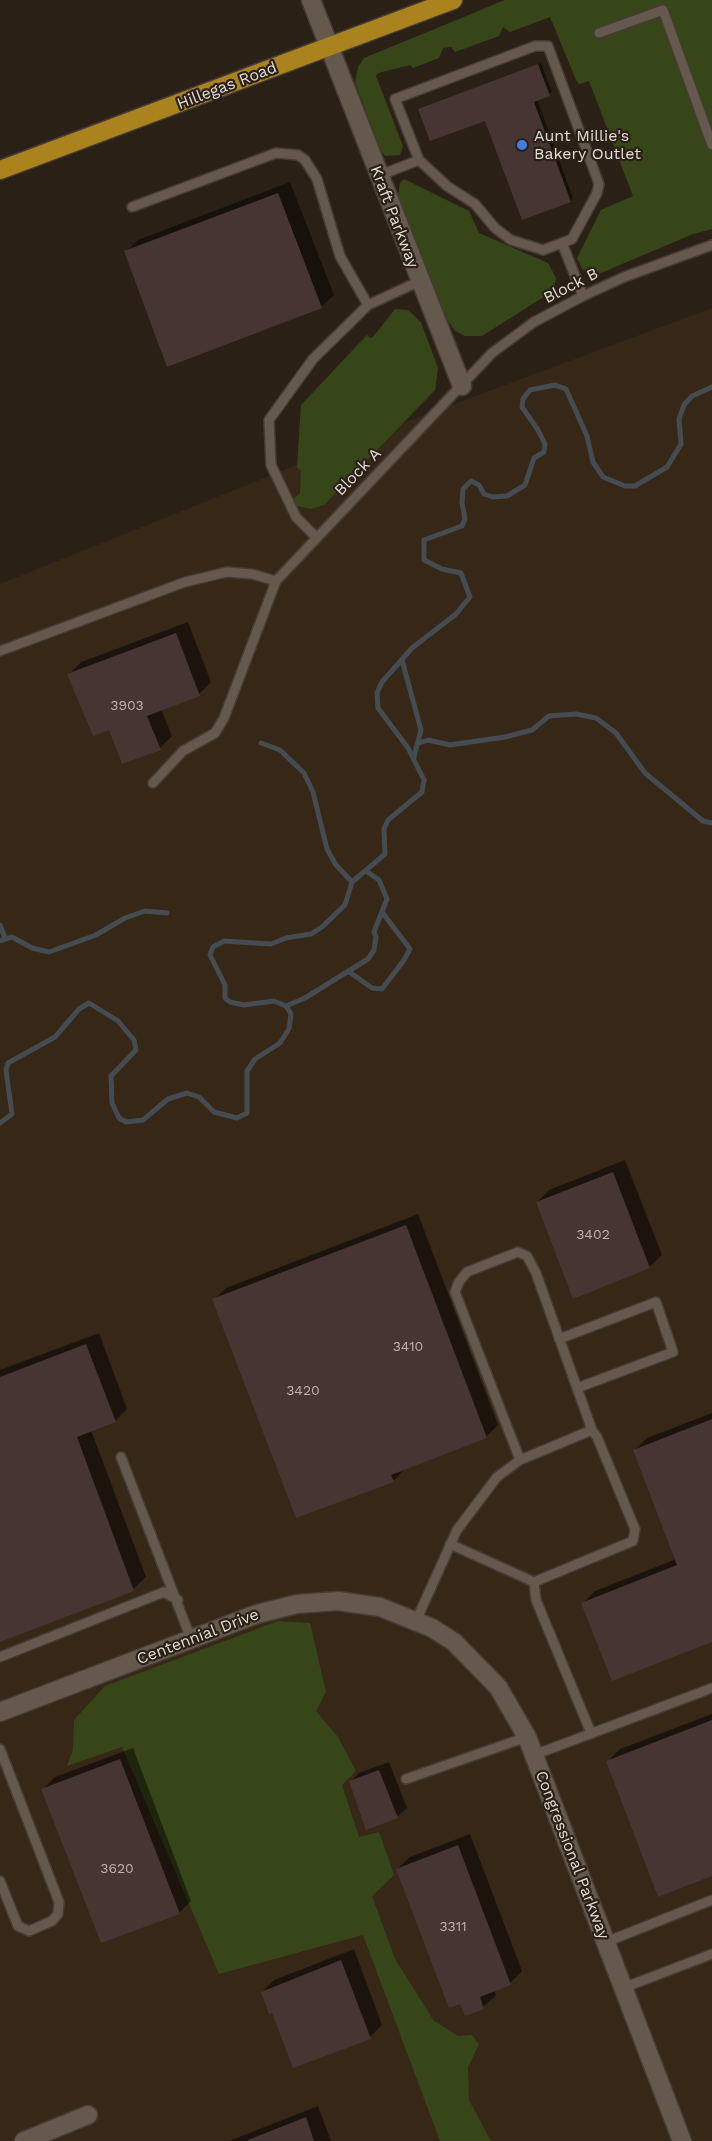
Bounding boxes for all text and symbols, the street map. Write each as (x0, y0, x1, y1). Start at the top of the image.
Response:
street label: Hillegas Road (174, 58, 280, 114)
place label: Aunt Millie's Bakery Outlet (534, 126, 641, 164)
marker: Aunt Millie's Bakery Outlet (515, 138, 529, 152)
street label: Kraft Parkway (366, 163, 422, 271)
street label: Block B (540, 264, 602, 308)
street label: Block A (331, 444, 385, 500)
house number: 3903 (110, 698, 144, 714)
house number: 3402 (576, 1227, 610, 1243)
house number: 3410 (393, 1339, 423, 1355)
house number: 3420 (286, 1383, 320, 1399)
street label: Centennial Drive (134, 1605, 262, 1669)
street label: Congressional Parkway (531, 1768, 613, 1942)
house number: 3620 (100, 1861, 134, 1877)
house number: 3311 (439, 1919, 467, 1935)

